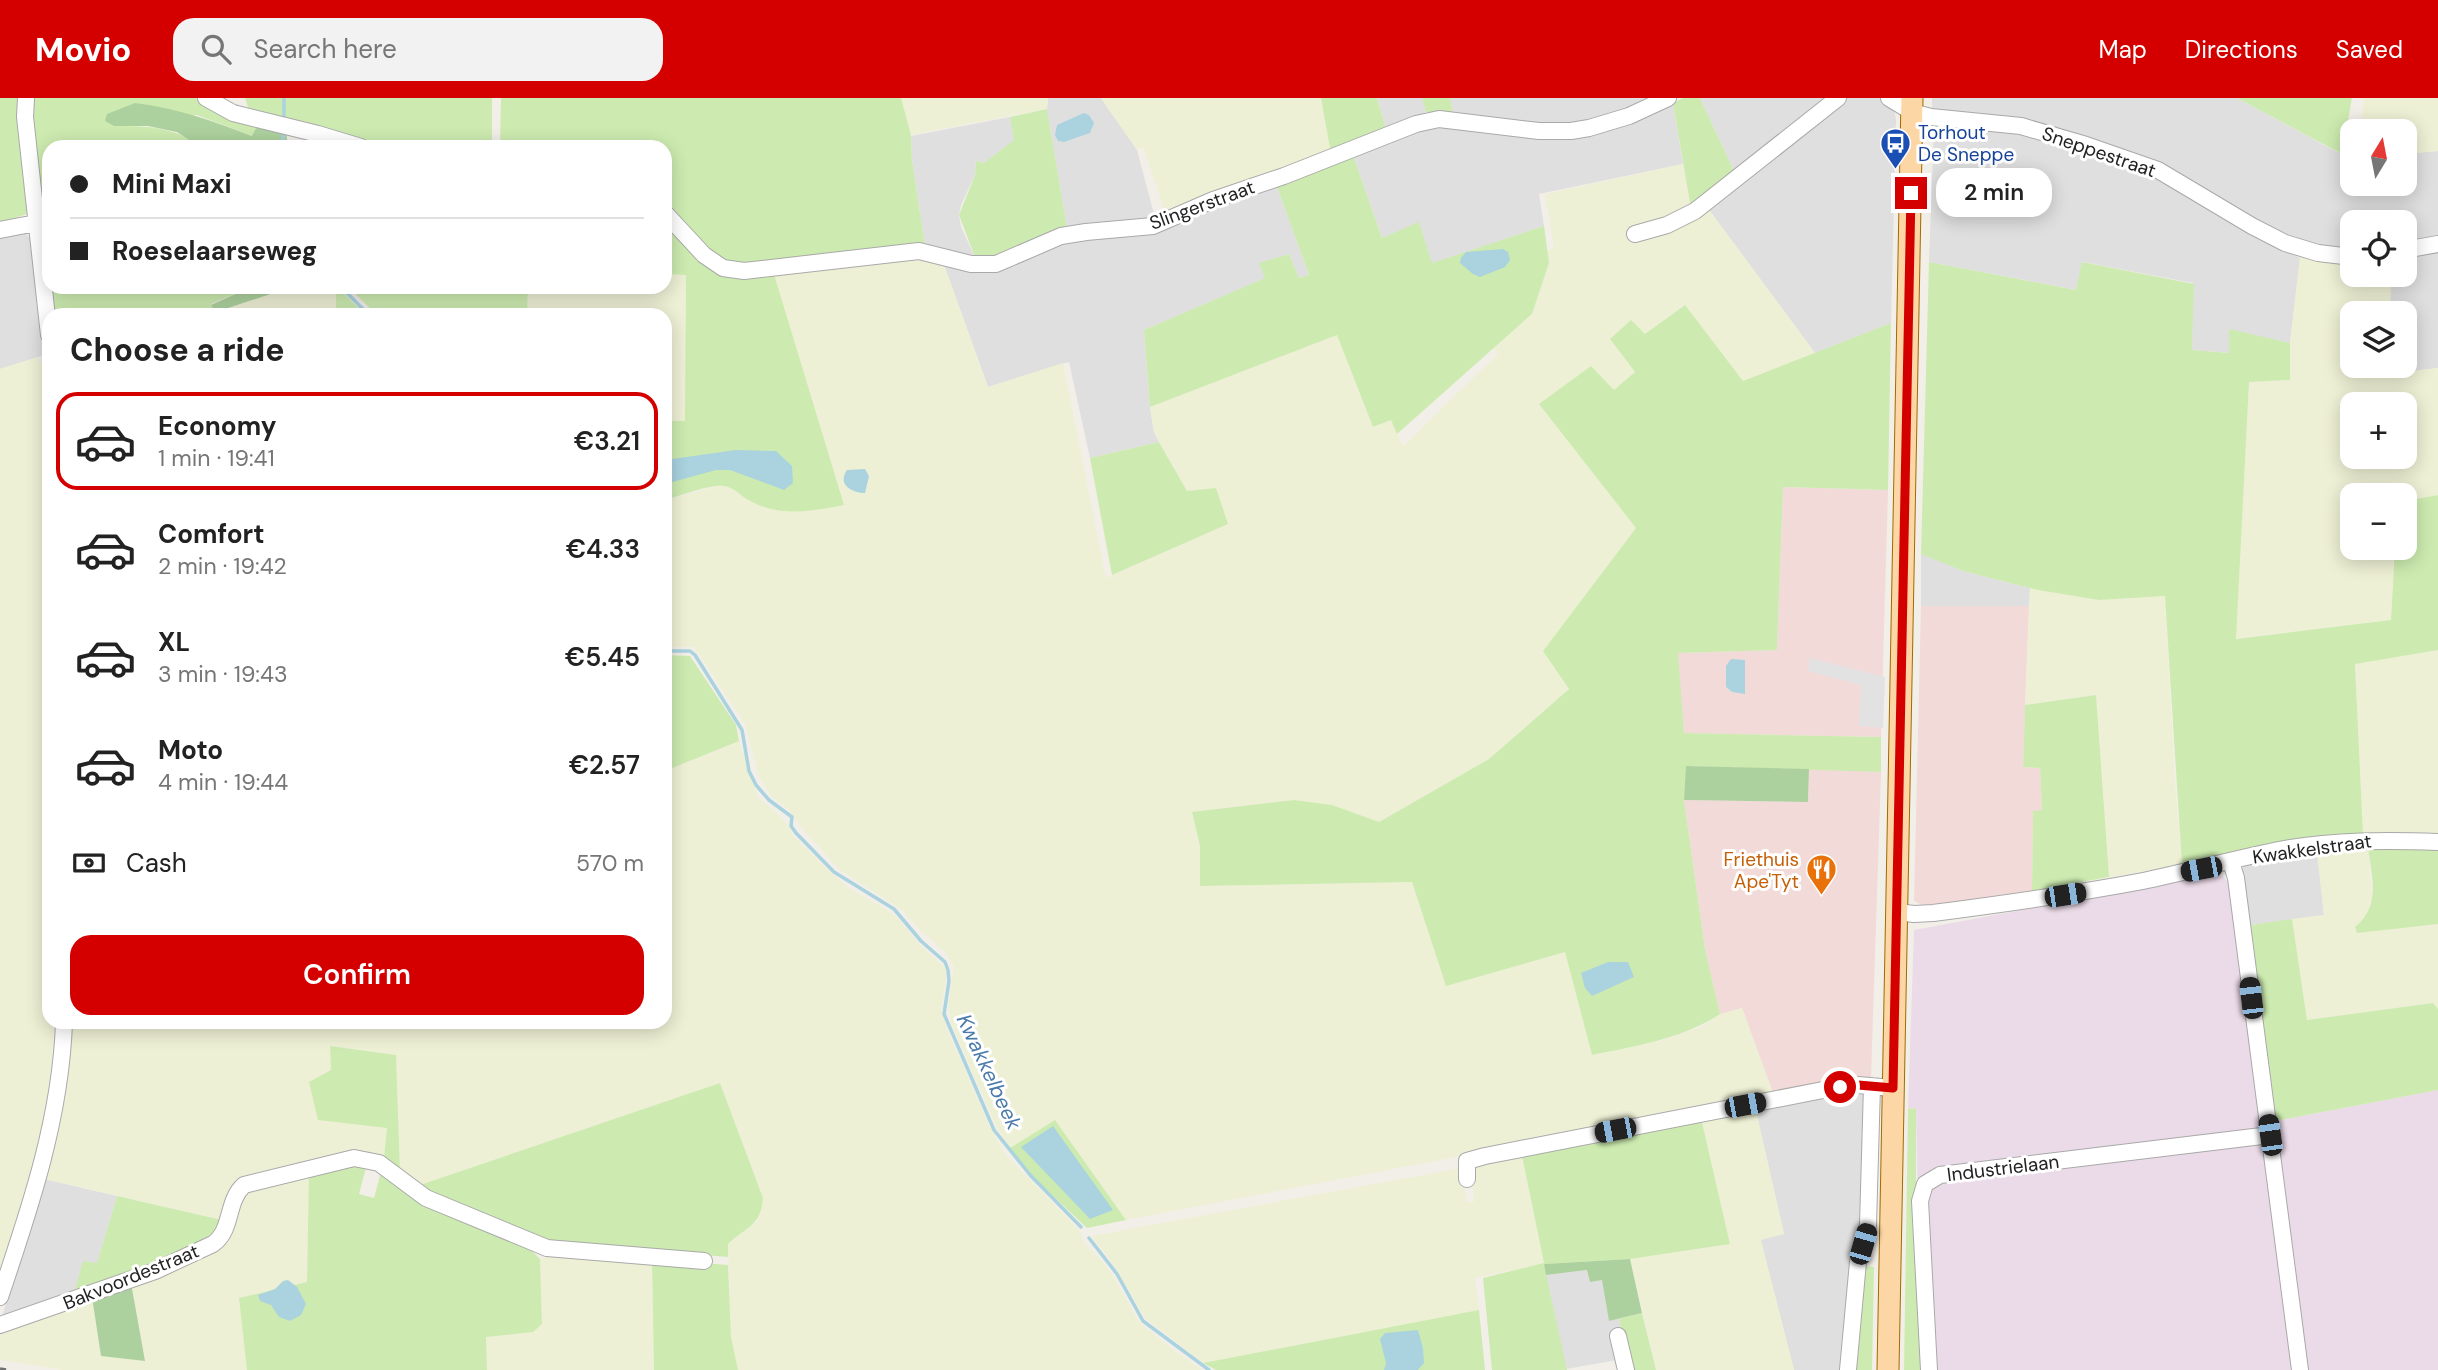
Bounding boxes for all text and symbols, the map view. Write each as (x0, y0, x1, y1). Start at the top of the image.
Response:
search box (173, 18, 663, 81)
text: Movio (35, 28, 131, 71)
icon: search (197, 30, 235, 68)
text: Search here (253, 32, 397, 66)
text: Map (2099, 34, 2147, 65)
text: Directions (2185, 34, 2298, 65)
text: Saved (2336, 34, 2403, 65)
north arrow (2340, 119, 2417, 196)
map controls (2340, 119, 2417, 560)
place label: Torhout De Sneppe (1918, 120, 2014, 167)
street label: Sneppestraat (2039, 121, 2159, 183)
bus stop icon: Torhout De Sneppe (1878, 126, 1912, 170)
text: Mini Maxi (112, 167, 232, 201)
callout: 2 min (1936, 168, 2051, 217)
street label: Slingerstraat (1146, 174, 1258, 236)
route end (1895, 177, 1927, 209)
text: 2 min (1964, 177, 2024, 207)
button: locate (2340, 210, 2417, 287)
text: Roeselaarseweg (112, 234, 317, 268)
button: layers (2340, 301, 2417, 378)
text: Choose a ride (70, 329, 285, 371)
button: + (2340, 392, 2417, 469)
text: Economy (158, 409, 276, 443)
icon: car (74, 410, 137, 473)
text: €3.21 (574, 424, 640, 458)
text: 1 min · 19:41 (158, 443, 275, 473)
button: − (2340, 483, 2417, 560)
text: Comfort (158, 517, 264, 551)
icon: car (74, 518, 137, 581)
text: €4.33 (566, 532, 640, 566)
text: 2 min · 19:42 (158, 551, 287, 581)
text: XL (158, 625, 190, 659)
icon: car (74, 626, 137, 689)
text: €5.45 (565, 640, 640, 674)
text: 3 min · 19:43 (158, 659, 288, 689)
text: Moto (158, 733, 223, 767)
icon: car (74, 734, 137, 797)
text: €2.57 (569, 748, 640, 782)
text: 4 min · 19:44 (158, 767, 288, 797)
street label: Kwakkelstraat (2251, 828, 2373, 870)
icon: cash (70, 844, 108, 882)
text: Cash (126, 846, 187, 880)
place label: Friethuis Ape'Tyt (1723, 847, 1799, 894)
text: 570 m (576, 848, 644, 878)
restaurant icon: Friethuis Ape'Tyt (1805, 853, 1839, 897)
car (2179, 855, 2224, 883)
car (2043, 881, 2088, 909)
button: Confirm (70, 935, 644, 1015)
car (2239, 976, 2264, 1020)
water label: Kwakkelbeek (950, 1010, 1028, 1135)
route start (1824, 1071, 1856, 1103)
car (1723, 1091, 1768, 1119)
car (2257, 1113, 2284, 1157)
car (1593, 1116, 1638, 1144)
street label: Industrielaan (1945, 1149, 2061, 1187)
car (1848, 1221, 1879, 1267)
street label: Bakvoordestraat (59, 1238, 203, 1316)

